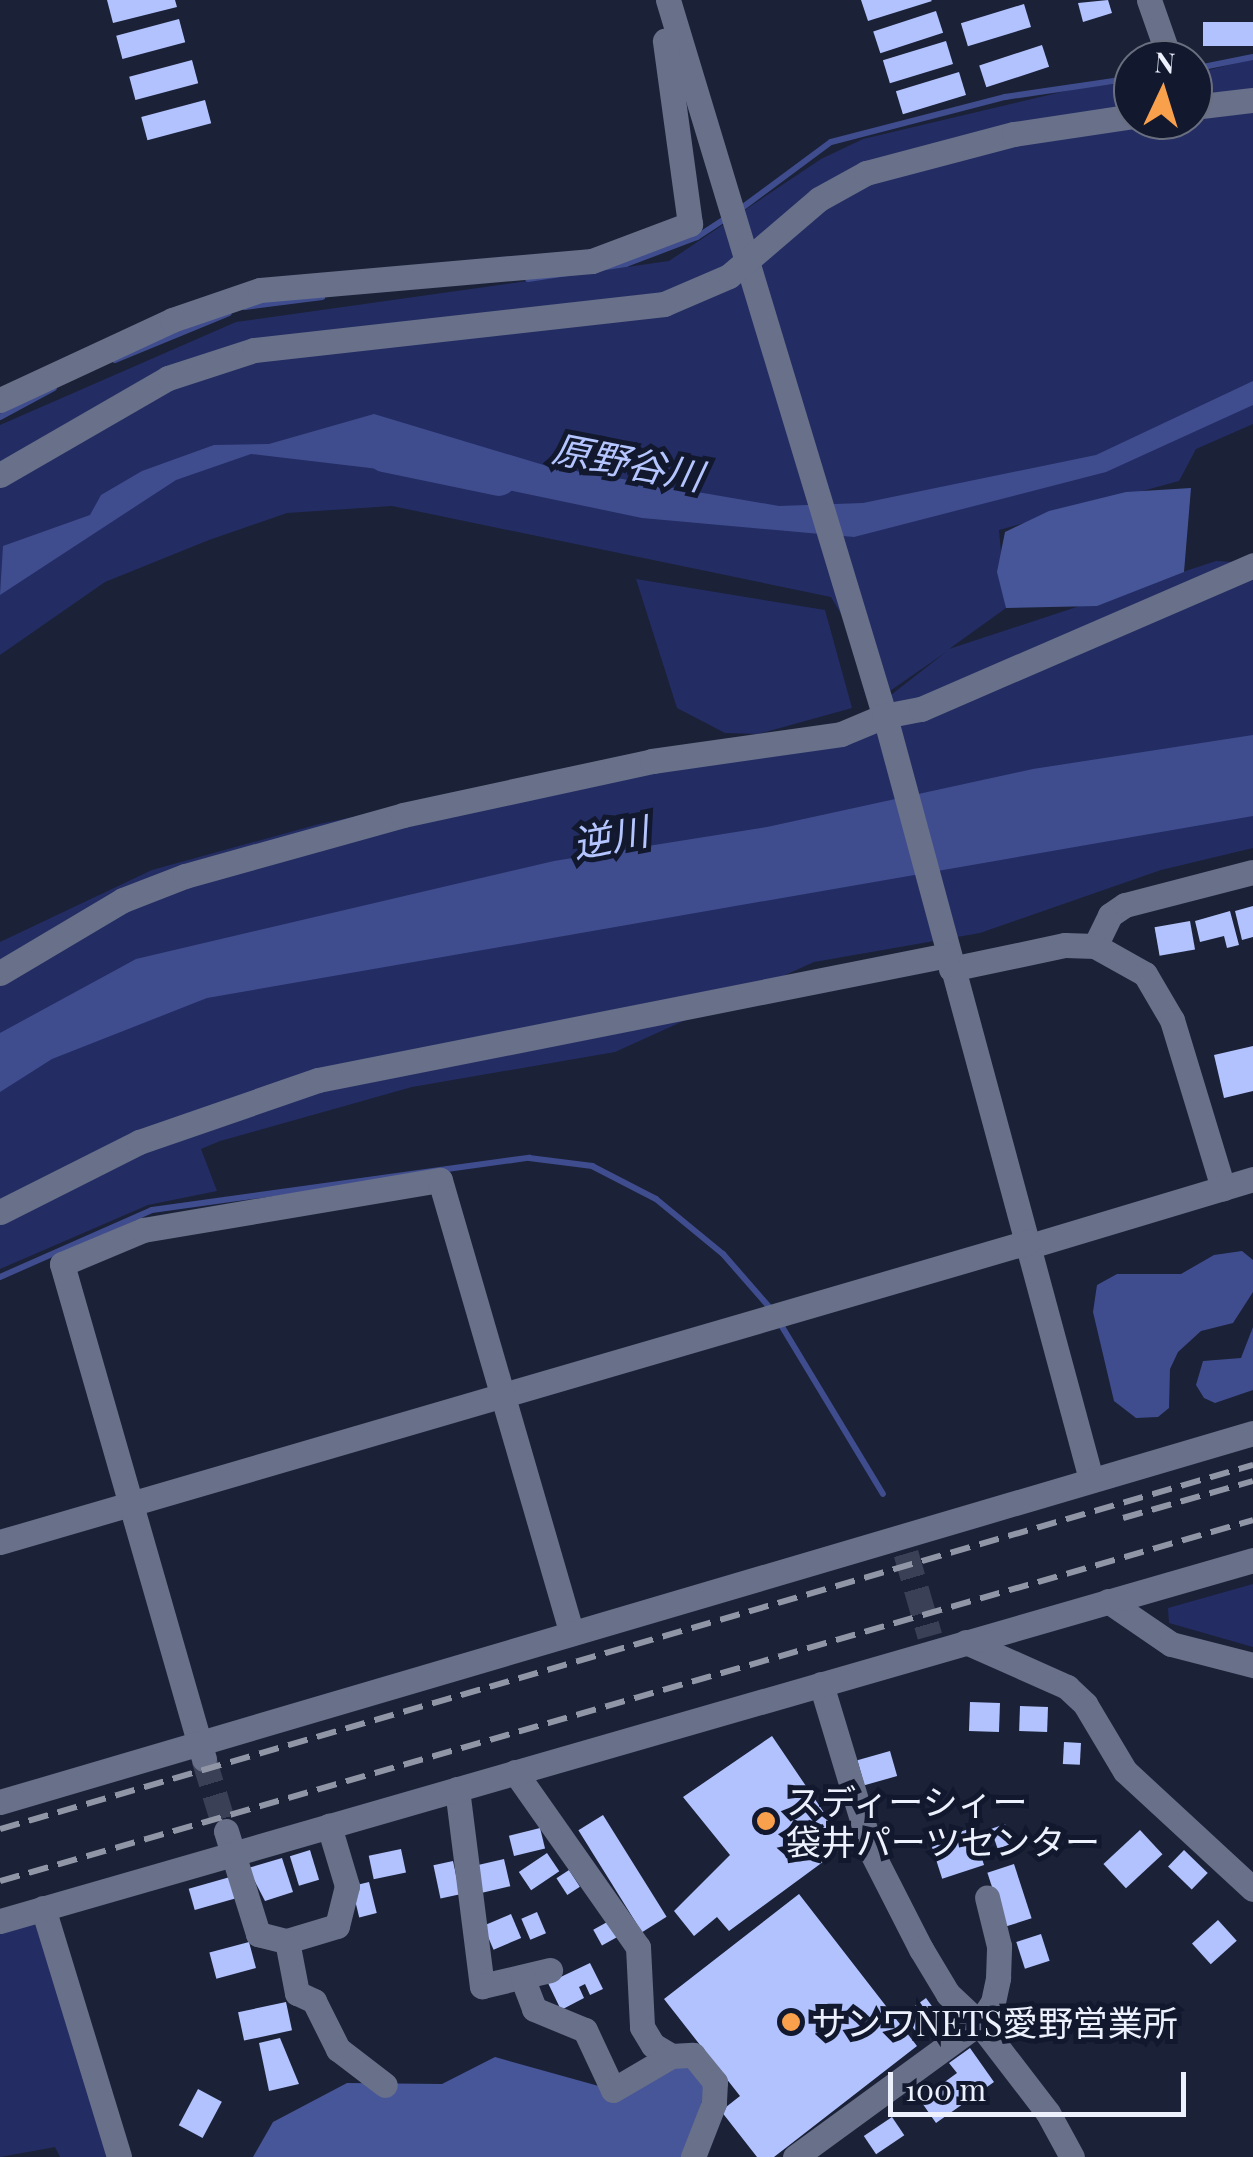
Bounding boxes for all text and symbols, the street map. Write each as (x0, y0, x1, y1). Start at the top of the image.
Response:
north arrow (1113, 40, 1213, 140)
text: N (1154, 42, 1176, 81)
water label: 原野谷川 (549, 424, 707, 498)
water label: 逆川 (568, 806, 652, 866)
place label: スディーシィー 袋井パーツセンター (786, 1780, 1101, 1862)
marker: スディーシィー 袋井パーツセンター (755, 1810, 777, 1832)
place label: サンワNETS愛野営業所 (811, 2001, 1178, 2043)
marker: サンワNETS愛野営業所 (780, 2011, 802, 2033)
scale bar (893, 2052, 1190, 2114)
text: 100 m (905, 2069, 986, 2109)

